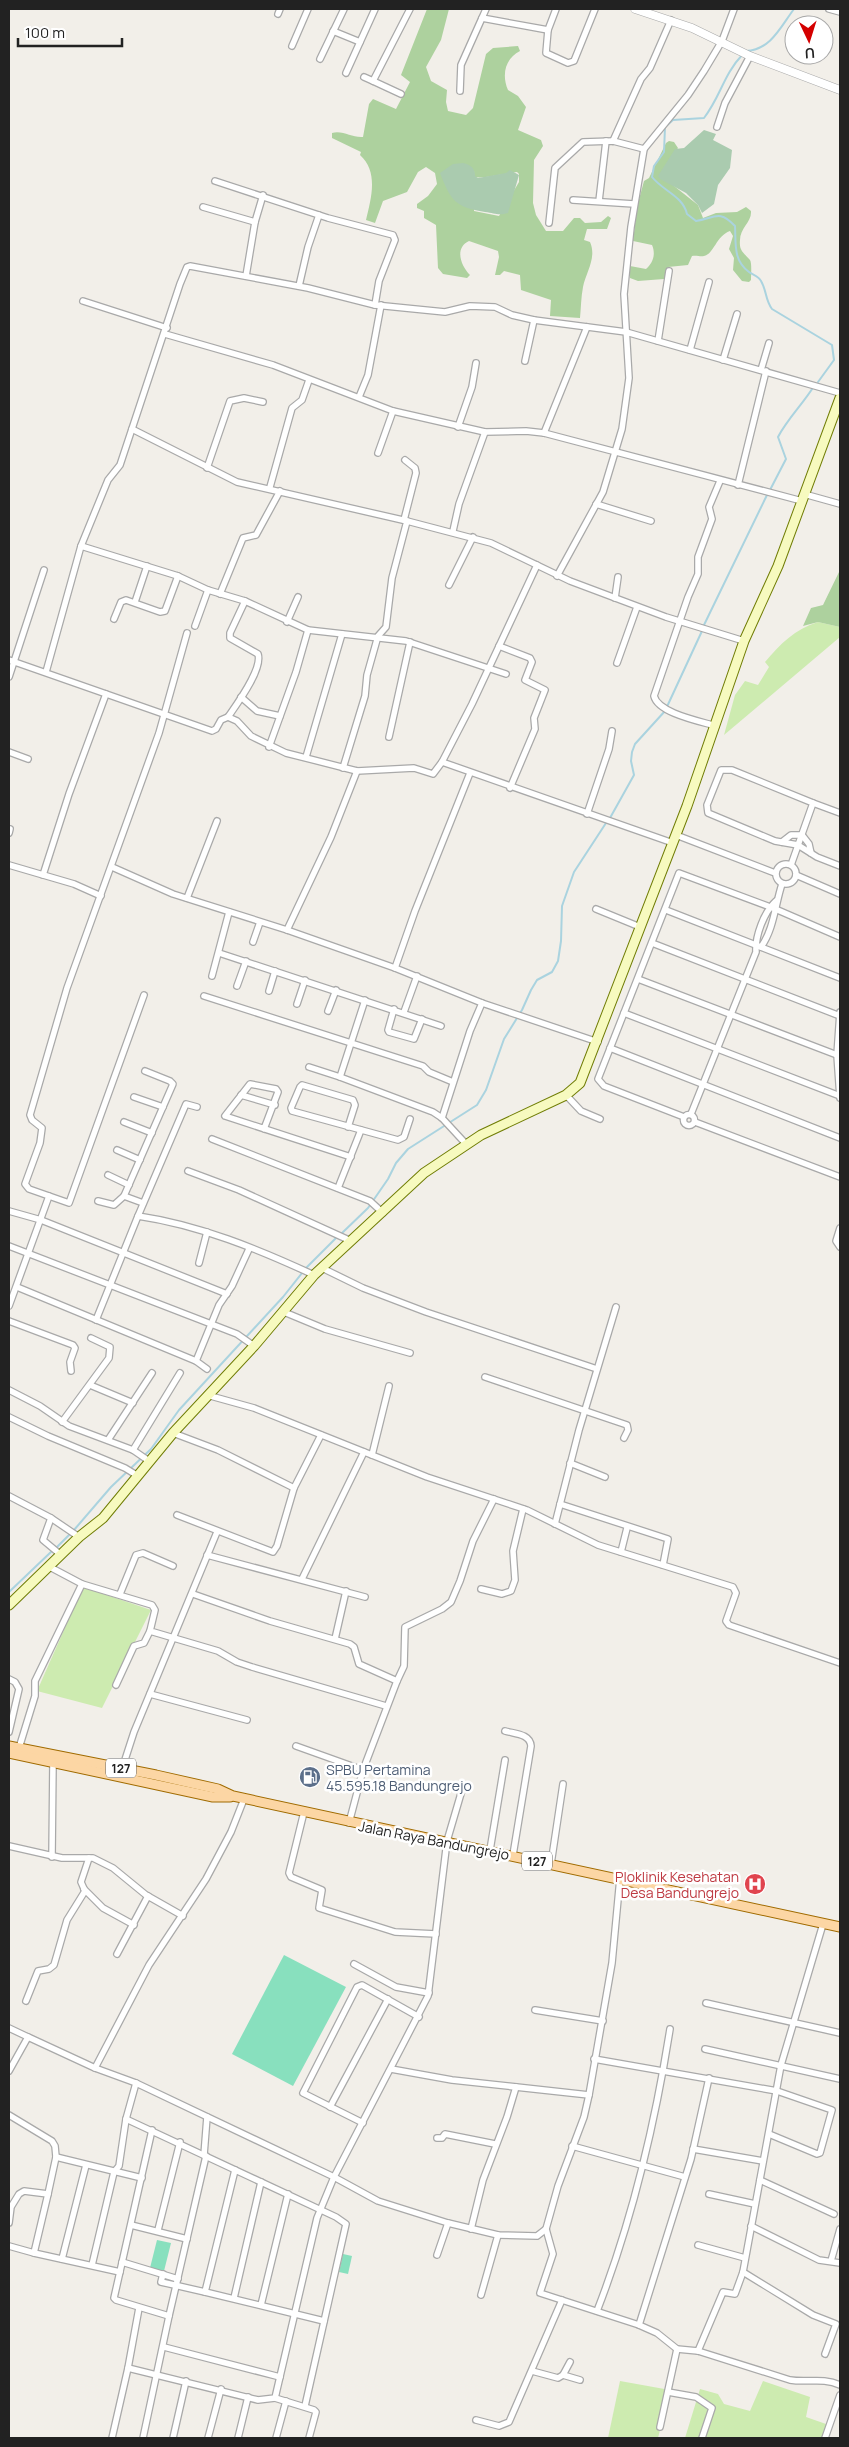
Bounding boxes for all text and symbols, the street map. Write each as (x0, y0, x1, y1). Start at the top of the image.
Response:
scale bar (18, 15, 121, 47)
north arrow (784, 15, 834, 65)
text: 100 m (25, 22, 65, 43)
text: U (804, 44, 816, 63)
road number: 127 (106, 1759, 136, 1778)
place label: SPBU Pertamina 45.595.18 Bandungrejo (326, 1760, 472, 1795)
fuel station icon: SPBU Pertamina 45.595.18 Bandungrejo (298, 1765, 322, 1789)
street label: Jalan Raya Bandungrejo (357, 1816, 511, 1864)
road number: 127 (522, 1852, 552, 1870)
place label: Ploklinik Kesehatan Desa Bandungrejo (615, 1867, 739, 1902)
hospital icon: Ploklinik Kesehatan Desa Bandungrejo (743, 1872, 767, 1896)

